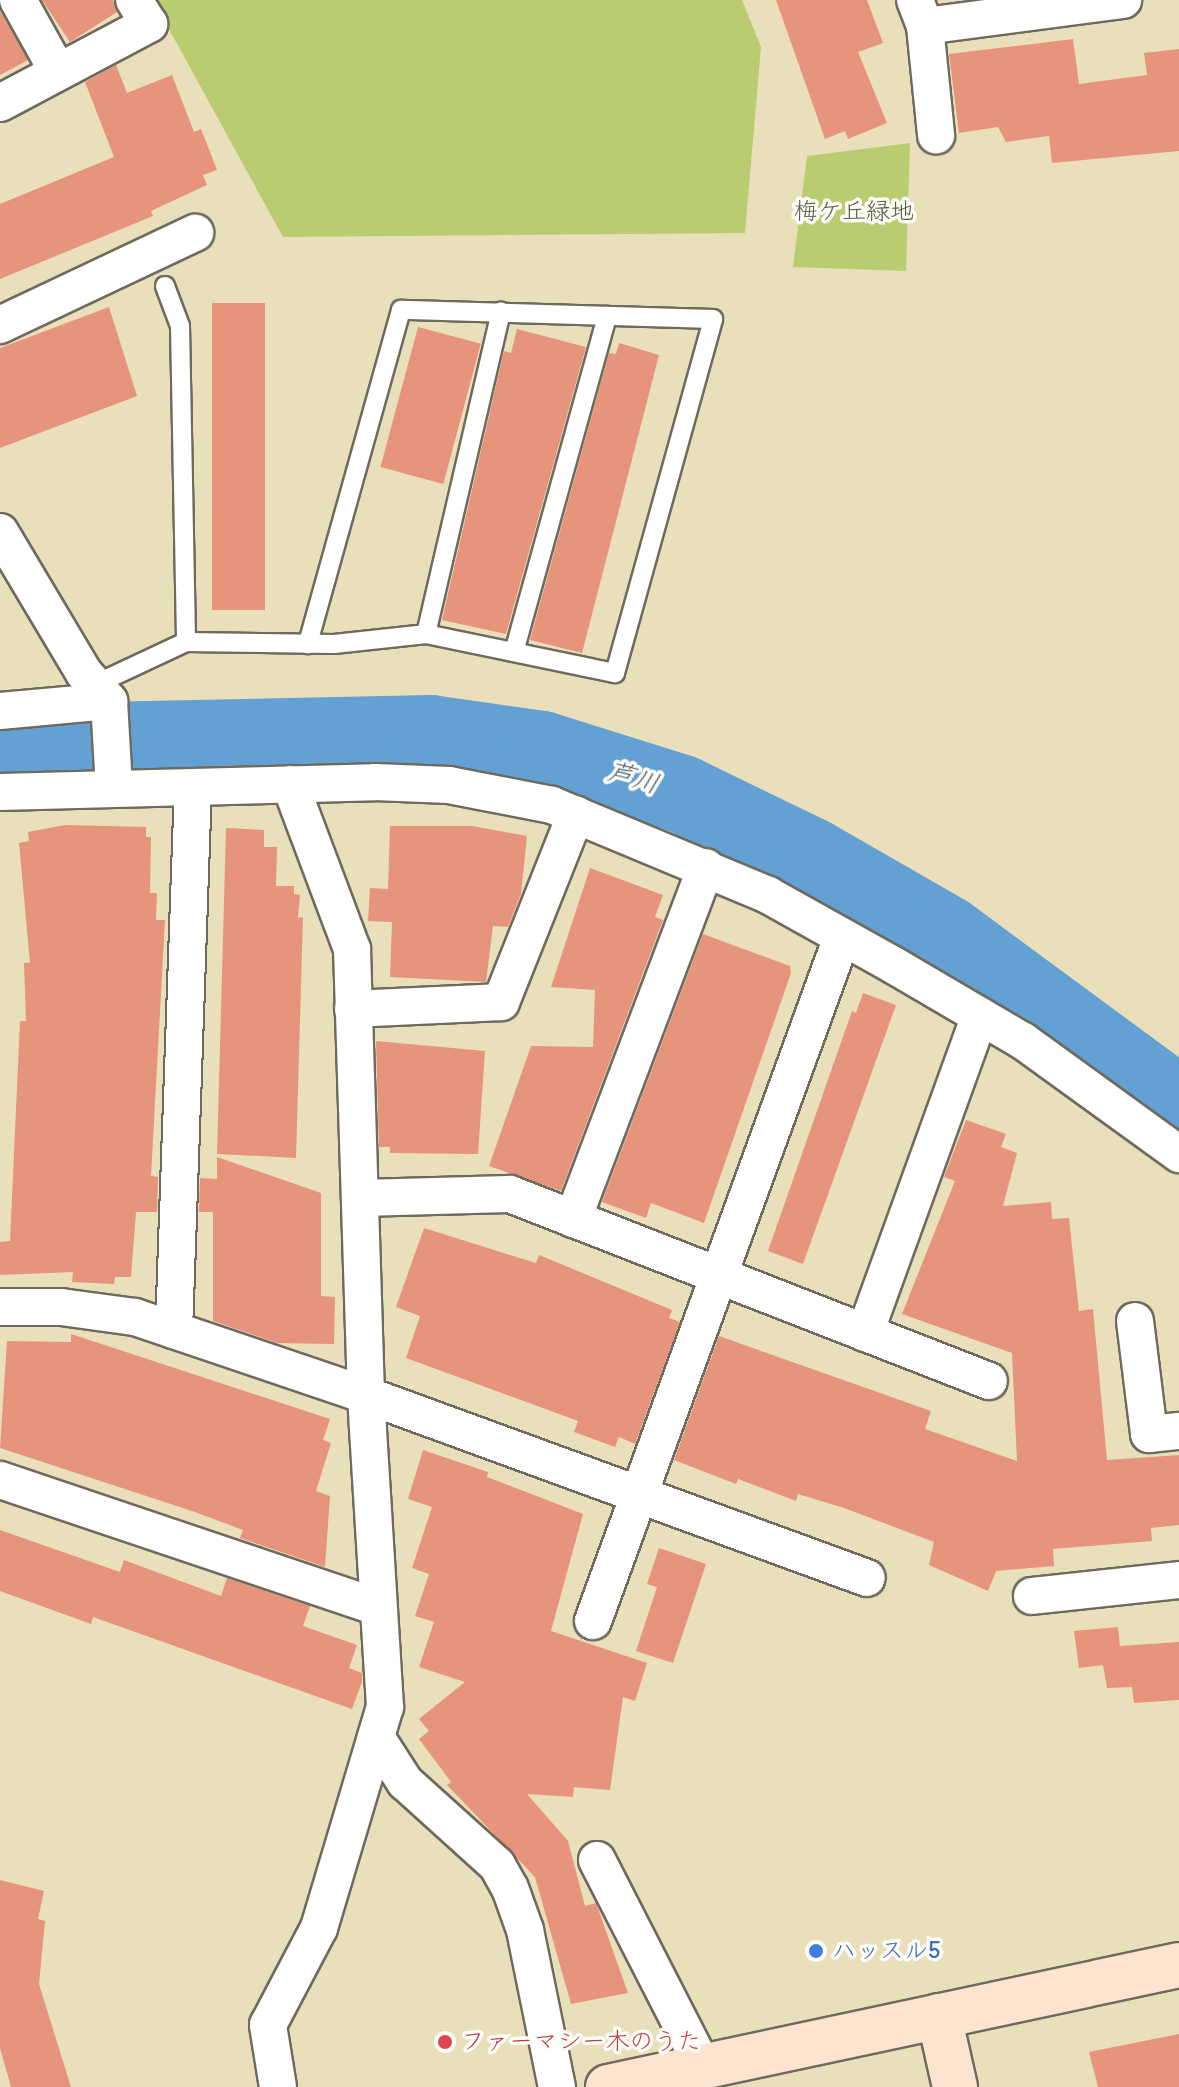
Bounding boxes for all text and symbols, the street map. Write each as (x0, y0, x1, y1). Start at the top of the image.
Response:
park label: 梅ケ丘緑地 (794, 198, 914, 226)
water label: 芦川 (604, 756, 662, 802)
place label: ハッスル5 (832, 1937, 941, 1965)
marker: ハッスル5 (807, 1942, 825, 1960)
place label: ファーマシー木のうた (461, 2028, 701, 2056)
marker: ファーマシー木のうた (436, 2033, 454, 2051)

